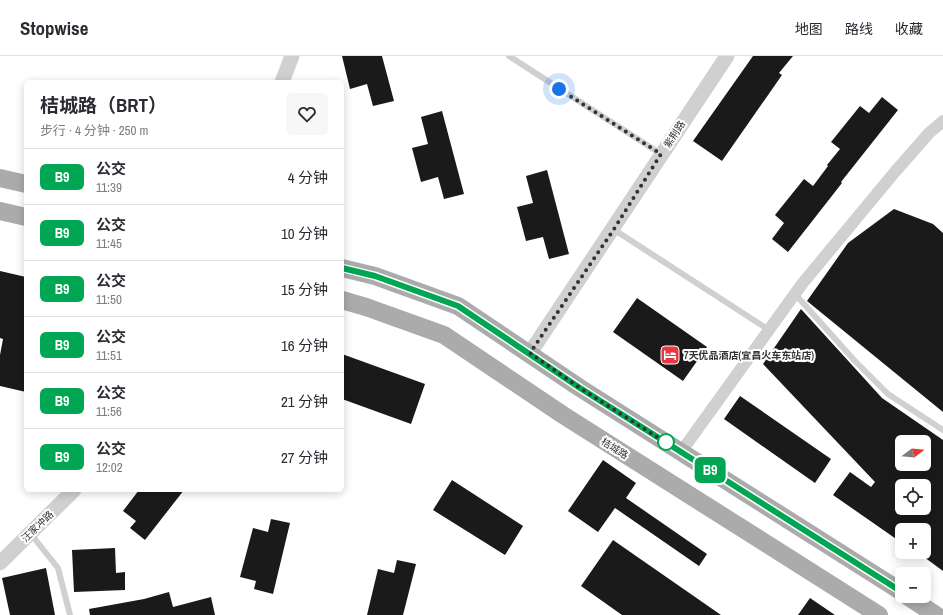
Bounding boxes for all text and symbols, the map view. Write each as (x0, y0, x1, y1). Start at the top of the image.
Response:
text: Stopwise (20, 15, 88, 41)
text: 地图 (795, 20, 823, 38)
text: 路线 (845, 20, 873, 38)
text: 收藏 (895, 20, 923, 38)
your location (549, 79, 569, 99)
text: 桔城路（BRT） (40, 92, 167, 118)
button: heart (286, 93, 328, 135)
street label: 紫荆路 (661, 118, 688, 150)
text: 步行 · 4 分钟 · 250 m (40, 122, 148, 139)
text: 公交 (96, 158, 126, 179)
text: 4 分钟 (288, 167, 328, 188)
text: B9 (55, 168, 69, 186)
text: 11:39 (96, 179, 122, 196)
text: 公交 (96, 214, 126, 235)
text: 10 分钟 (281, 223, 328, 244)
text: B9 (55, 224, 69, 242)
text: 11:45 (96, 235, 122, 252)
text: 公交 (96, 270, 126, 291)
text: 15 分钟 (281, 279, 328, 300)
text: B9 (55, 280, 69, 298)
text: 11:50 (96, 291, 122, 308)
text: 公交 (96, 326, 126, 347)
text: 16 分钟 (281, 335, 328, 356)
text: B9 (55, 336, 69, 354)
hotel icon: 7天优品酒店(宜昌火车东站店) (659, 344, 681, 366)
text: 11:51 (96, 347, 122, 364)
place label: 7天优品酒店(宜昌火车东站店) (684, 349, 814, 362)
text: 公交 (96, 382, 126, 403)
text: 21 分钟 (281, 391, 328, 412)
text: B9 (55, 392, 69, 410)
text: 11:56 (96, 403, 122, 420)
unlabelled marker (657, 433, 675, 451)
street label: 桔城路 (599, 435, 631, 462)
north arrow (895, 435, 931, 471)
map controls (895, 435, 931, 603)
text: 公交 (96, 438, 126, 459)
text: 27 分钟 (281, 447, 328, 468)
text: B9 (55, 448, 69, 466)
line badge: B9 (692, 457, 728, 483)
text: 12:02 (96, 459, 123, 476)
text: B9 (703, 461, 717, 479)
button: locate (895, 479, 931, 515)
street label: 汪家冲路 (18, 508, 56, 545)
button: + (895, 523, 931, 559)
button: − (895, 567, 931, 603)

